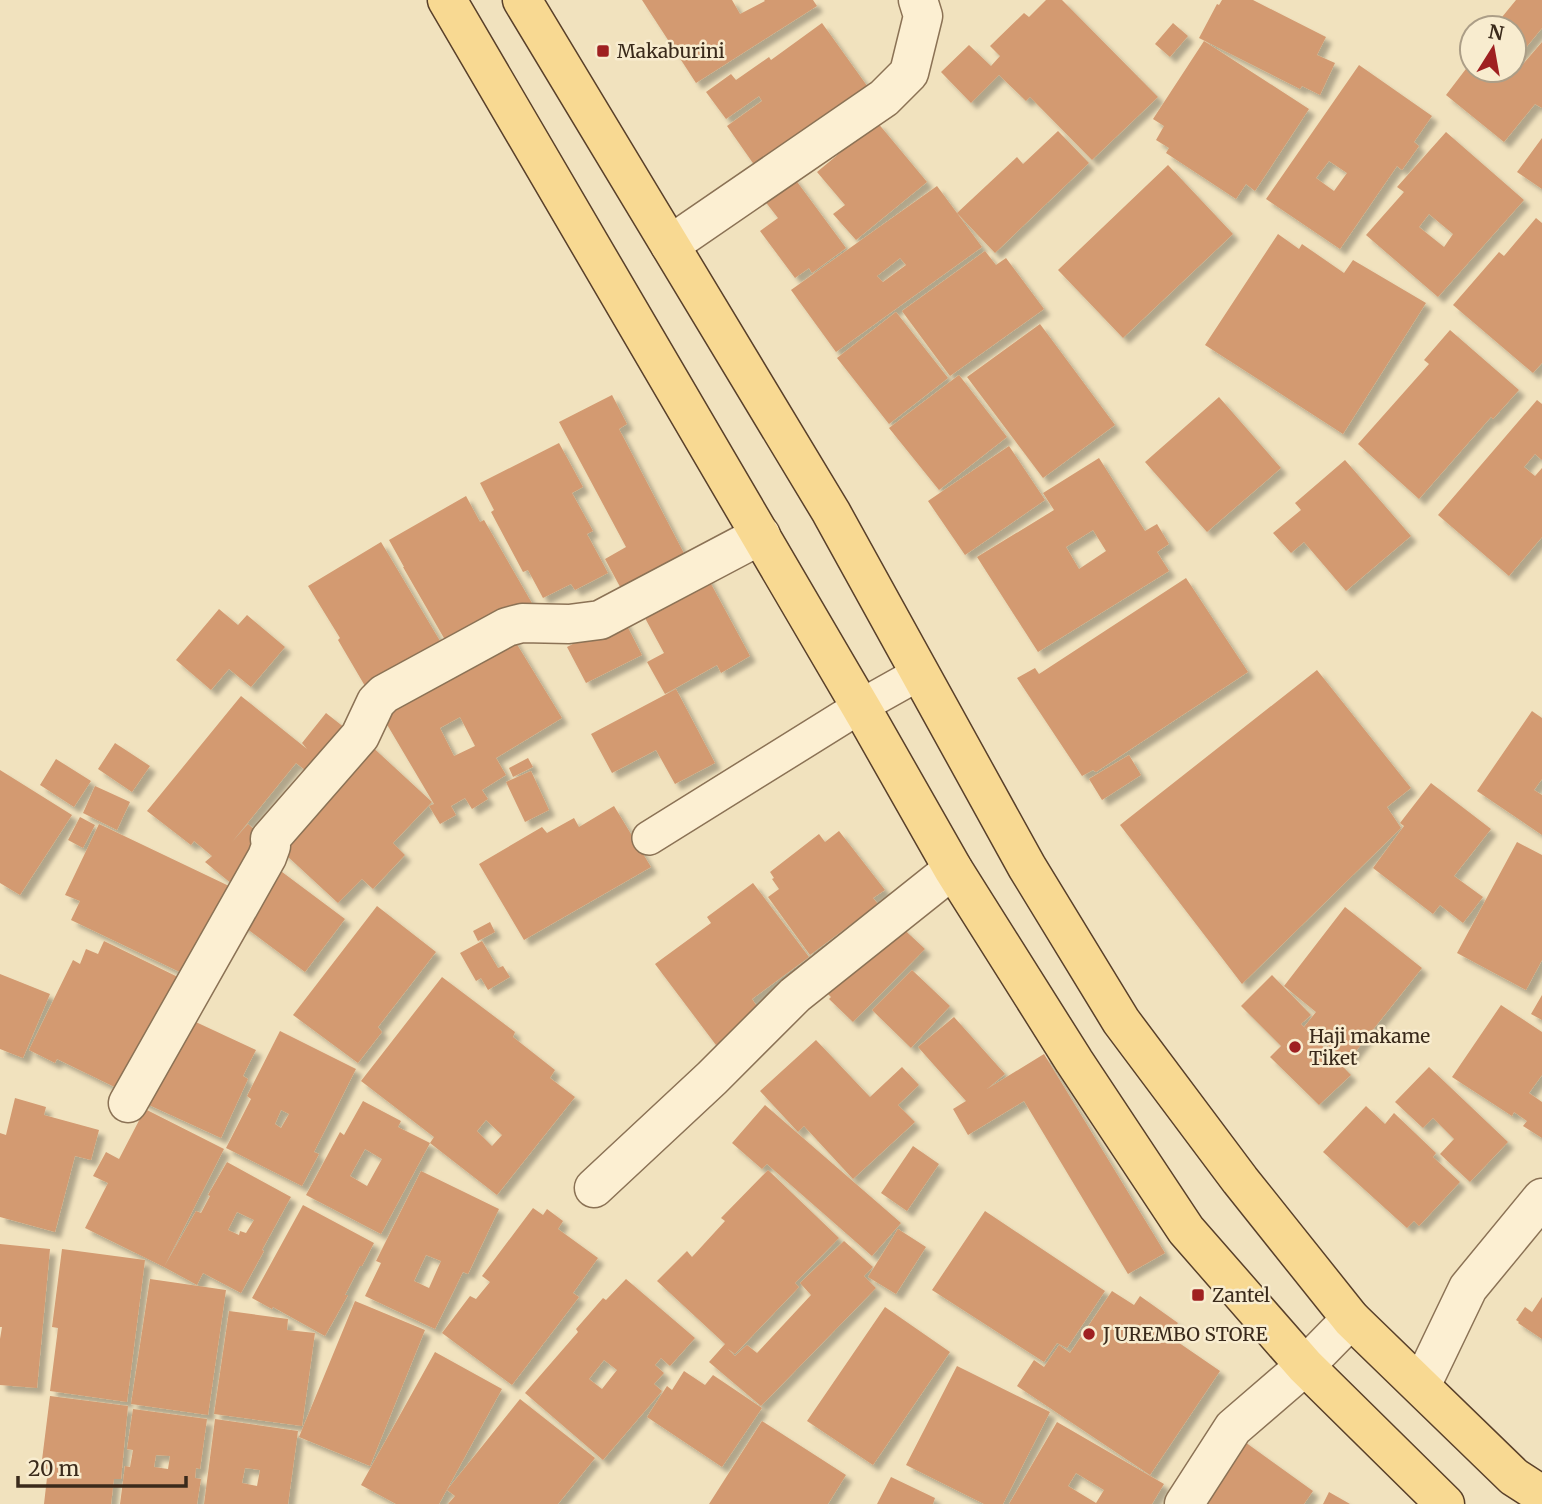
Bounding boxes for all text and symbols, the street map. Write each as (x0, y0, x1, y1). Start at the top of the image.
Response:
north arrow (1458, 14, 1528, 84)
text: N (1487, 19, 1506, 46)
place label: Makaburini (617, 39, 725, 63)
marker: Makaburini (595, 43, 611, 59)
place label: Haji makame Tiket (1309, 1024, 1430, 1070)
marker: Haji makame Tiket (1287, 1039, 1303, 1055)
place label: Zantel (1212, 1283, 1270, 1307)
marker: Zantel (1190, 1287, 1206, 1303)
place label: J UREMBO STORE (1102, 1322, 1267, 1346)
marker: J UREMBO STORE (1081, 1326, 1097, 1342)
scale bar (18, 1444, 186, 1488)
text: 20 m (28, 1455, 80, 1482)

